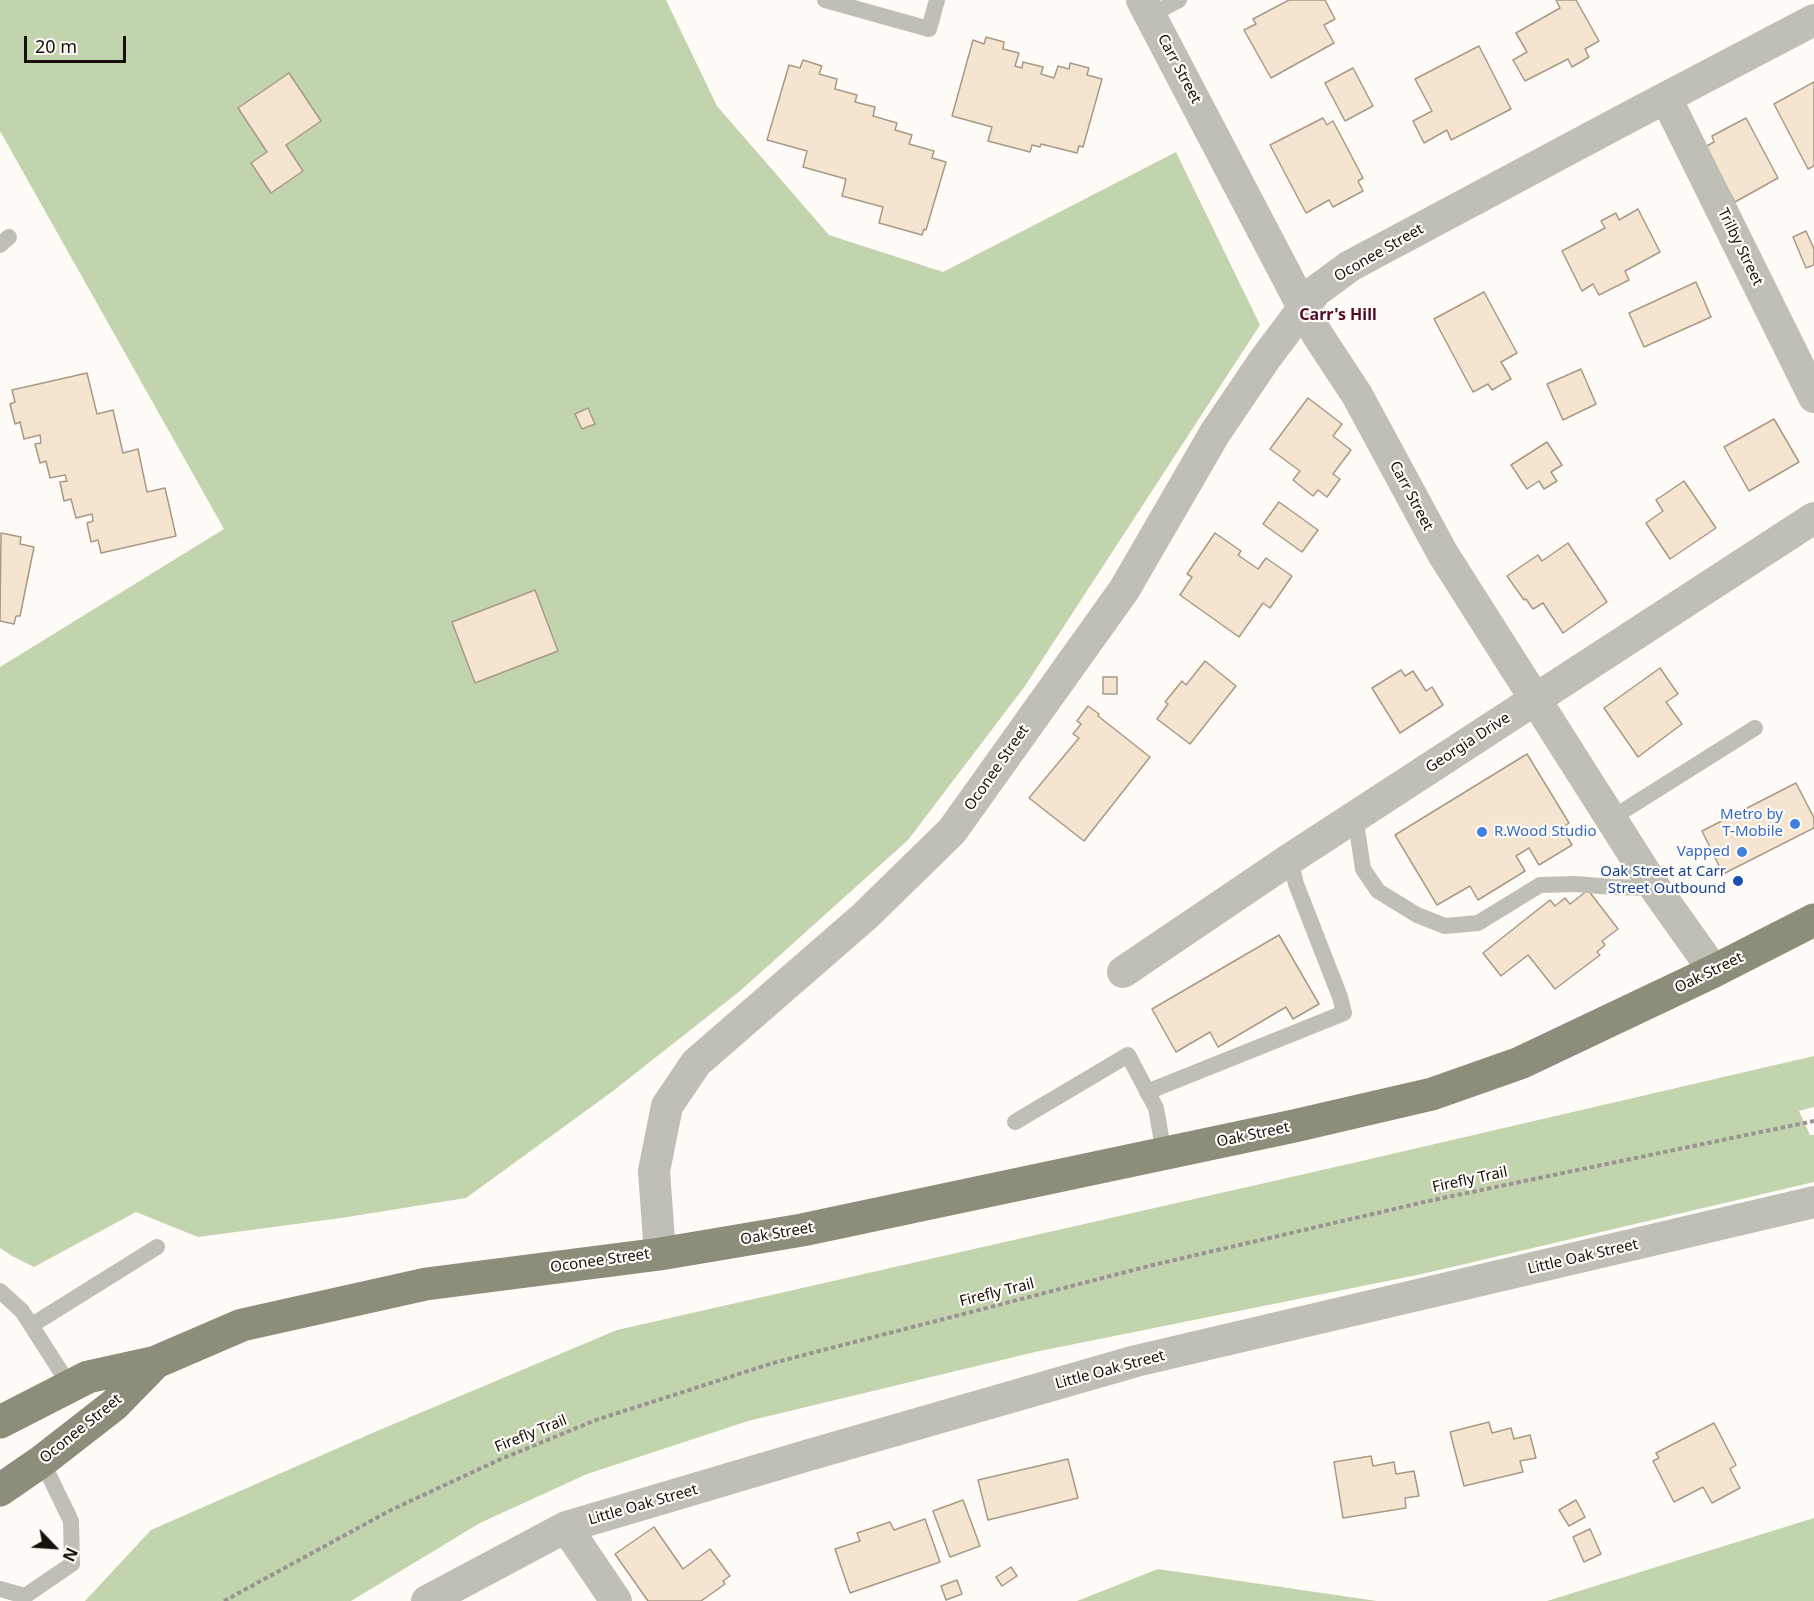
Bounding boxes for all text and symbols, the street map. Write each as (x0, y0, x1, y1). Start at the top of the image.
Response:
scale bar (27, 24, 129, 62)
street label: Carr Street (1153, 31, 1205, 107)
text: 20 m (35, 34, 77, 58)
street label: Trilby Street (1714, 205, 1766, 289)
street label: Oconee Street (1331, 220, 1427, 286)
district label: Carr's Hill (1299, 305, 1377, 325)
street label: Carr Street (1385, 458, 1437, 534)
street label: Georgia Drive (1422, 709, 1514, 777)
street label: Oconee Street (961, 722, 1033, 814)
place label: Metro by T-Mobile (1720, 806, 1783, 841)
marker: Metro by T-Mobile (1788, 817, 1802, 831)
place label: R.Wood Studio (1494, 823, 1596, 841)
marker: R.Wood Studio (1475, 825, 1489, 839)
place label: Vapped (1677, 843, 1730, 861)
marker: Vapped (1735, 845, 1749, 859)
place label: Oak Street at Carr Street Outbound (1600, 863, 1726, 898)
marker: Oak Street at Carr Street Outbound (1731, 874, 1745, 888)
street label: Oak Street (1672, 949, 1746, 997)
street label: Oak Street (1215, 1119, 1291, 1151)
street label: Firefly Trail (1431, 1163, 1509, 1197)
street label: Oak Street (739, 1219, 815, 1249)
street label: Little Oak Street (1526, 1236, 1640, 1278)
street label: Oconee Street (549, 1245, 651, 1277)
street label: Firefly Trail (958, 1275, 1036, 1311)
street label: Little Oak Street (1053, 1347, 1167, 1393)
street label: Oconee Street (36, 1391, 126, 1467)
street label: Firefly Trail (492, 1411, 570, 1457)
street label: Little Oak Street (586, 1481, 700, 1529)
north arrow (24, 1517, 84, 1577)
text: N (58, 1544, 83, 1565)

